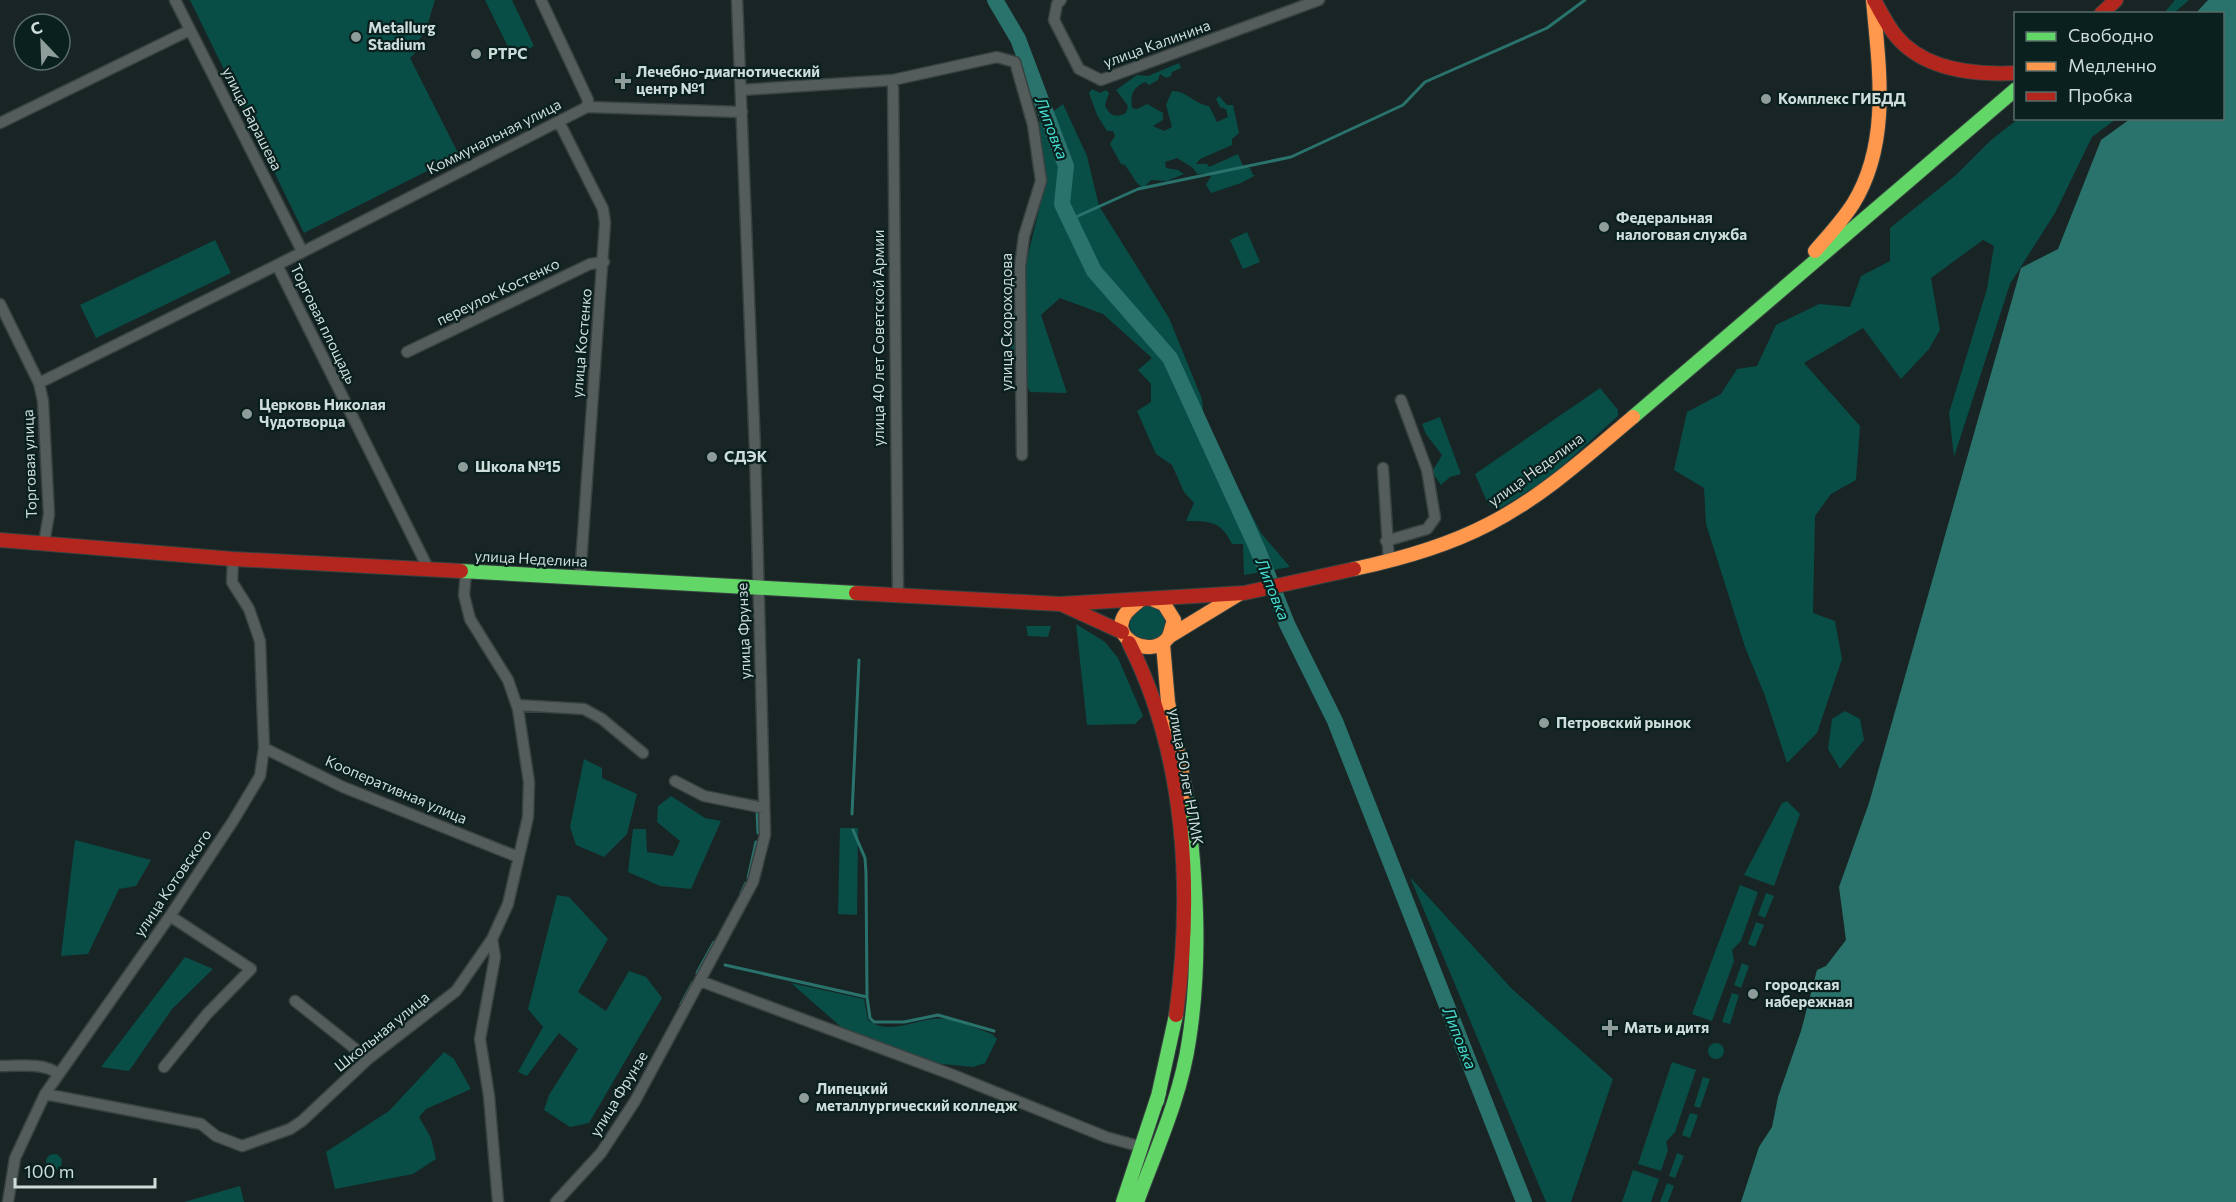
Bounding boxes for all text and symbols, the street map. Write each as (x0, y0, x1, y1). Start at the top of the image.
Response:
north arrow (12, 12, 72, 72)
legend (2014, 12, 2224, 120)
street label: улица Калинина (1101, 15, 1213, 71)
text: С (27, 17, 45, 39)
place label: Metallurg Stadium (368, 18, 436, 53)
text: Свободно (2068, 24, 2154, 46)
marker: Metallurg Stadium (349, 30, 363, 44)
place label: РТРС (488, 44, 527, 62)
marker: РТРС (469, 47, 483, 61)
text: Медленно (2068, 54, 2157, 76)
place label: Лечебно-диагнотический центр №1 (636, 62, 820, 97)
street label: улица Барашева (219, 64, 287, 173)
marker: Лечебно-диагнотический центр №1 (614, 72, 632, 90)
text: Пробка (2068, 84, 2133, 106)
place label: Комплекс ГИБДД (1778, 89, 1906, 107)
marker: Комплекс ГИБДД (1759, 92, 1773, 106)
water label: Липовка (1032, 93, 1073, 162)
street label: Коммунальная улица (423, 94, 564, 178)
place label: Федеральная налоговая служба (1616, 208, 1747, 243)
marker: Федеральная налоговая служба (1597, 220, 1611, 234)
street label: улица 40 лет Советской Армии (869, 230, 887, 446)
street label: переулок Костенко (433, 253, 562, 329)
street label: улица Скороходова (997, 253, 1015, 391)
street label: Торговая площадь (287, 261, 361, 387)
street label: улица Костенко (567, 287, 595, 398)
place label: Церковь Николая Чудотворца (259, 395, 386, 430)
marker: Церковь Николая Чудотворца (240, 407, 254, 421)
street label: Торговая улица (18, 409, 40, 519)
street label: улица Неделина (1484, 429, 1587, 510)
place label: СДЭК (724, 447, 768, 465)
marker: СДЭК (705, 450, 719, 464)
place label: Школа №15 (475, 457, 561, 475)
marker: Школа №15 (456, 460, 470, 474)
street label: улица Неделина (474, 546, 588, 570)
water label: Липовка (1252, 554, 1294, 623)
street label: улица Фрунзе (732, 582, 754, 680)
street label: улица 50 лет НЛМК (1166, 707, 1208, 847)
place label: Петровский рынок (1556, 713, 1692, 731)
marker: Петровский рынок (1537, 716, 1551, 730)
street label: Кооперативная улица (323, 751, 470, 827)
street label: улица Котовского (130, 825, 215, 940)
place label: городская набережная (1765, 975, 1853, 1010)
marker: городская набережная (1746, 987, 1760, 1001)
street label: Школьная улица (330, 988, 432, 1075)
water label: Липовка (1439, 1003, 1481, 1072)
place label: Мать и дитя (1624, 1018, 1709, 1036)
marker: Мать и дитя (1601, 1019, 1619, 1037)
street label: улица Фрунзе (586, 1047, 651, 1140)
place label: Липецкий металлургический колледж (816, 1079, 1018, 1114)
marker: Липецкий металлургический колледж (797, 1091, 811, 1105)
scale bar (15, 1151, 154, 1189)
text: 100 m (24, 1160, 74, 1182)

